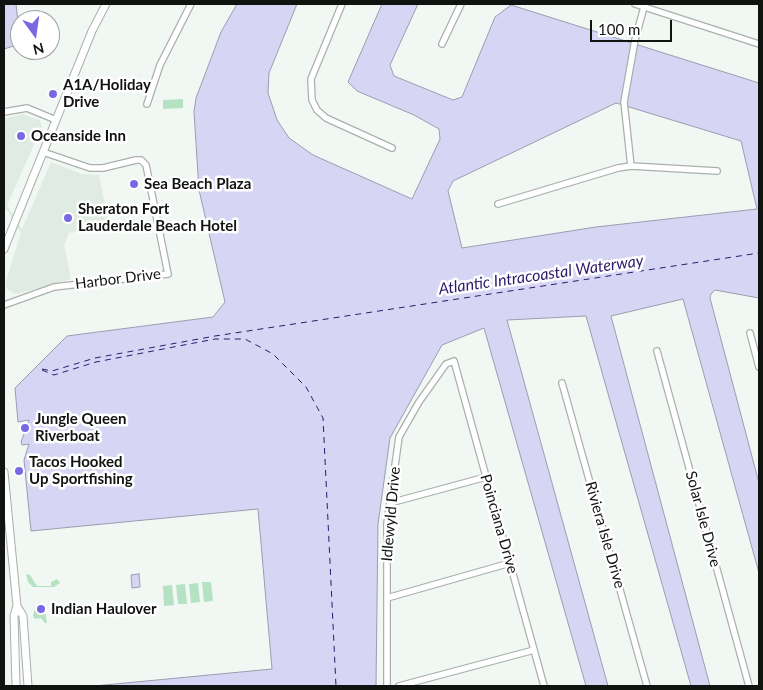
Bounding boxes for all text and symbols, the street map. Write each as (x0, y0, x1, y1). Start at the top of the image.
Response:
north arrow (10, 10, 60, 60)
scale bar (593, 10, 676, 42)
text: 100 m (598, 20, 640, 38)
text: N (31, 40, 46, 59)
place label: A1A/Holiday Drive (63, 76, 151, 111)
marker: A1A/Holiday Drive (47, 88, 59, 100)
place label: Oceanside Inn (31, 127, 126, 145)
marker: Oceanside Inn (15, 130, 27, 142)
place label: Sea Beach Plaza (144, 175, 251, 193)
marker: Sea Beach Plaza (128, 178, 140, 190)
place label: Sheraton Fort Lauderdale Beach Hotel (78, 200, 237, 235)
marker: Sheraton Fort Lauderdale Beach Hotel (62, 212, 74, 224)
water label: Atlantic Intracoastal Waterway (437, 251, 645, 299)
street label: Harbor Drive (74, 265, 162, 293)
place label: Jungle Queen Riverboat (35, 410, 126, 445)
marker: Jungle Queen Riverboat (19, 422, 31, 434)
place label: Tacos Hooked Up Sportfishing (29, 453, 133, 488)
marker: Tacos Hooked Up Sportfishing (13, 465, 25, 477)
street label: Idlewyld Drive (378, 466, 404, 562)
street label: Solar Isle Drive (682, 469, 724, 569)
street label: Poinciana Drive (476, 472, 522, 576)
street label: Riviera Isle Drive (581, 479, 629, 591)
place label: Indian Haulover (51, 600, 157, 618)
marker: Indian Haulover (35, 603, 47, 615)

